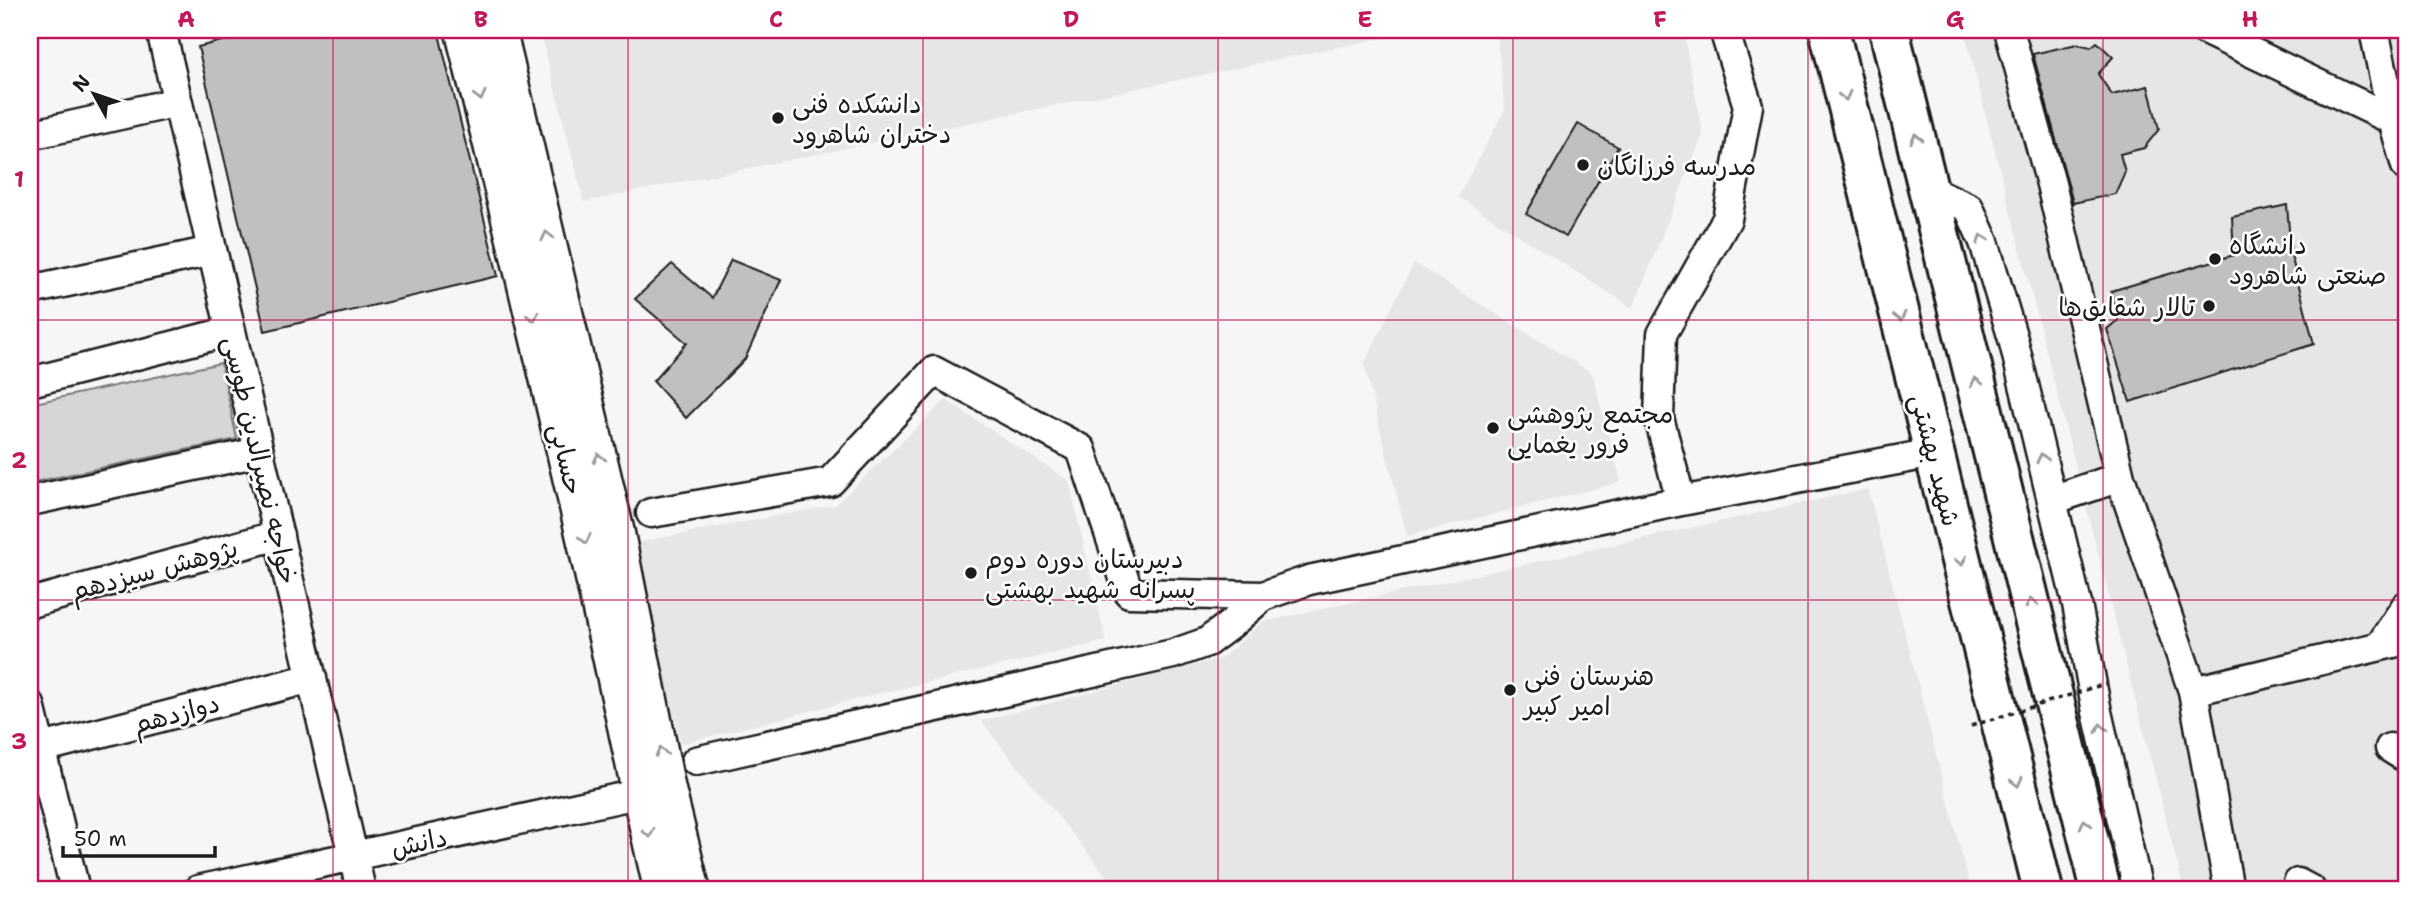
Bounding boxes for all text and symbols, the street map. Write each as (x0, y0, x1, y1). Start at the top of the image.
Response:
text: A (177, 4, 195, 34)
text: B (474, 4, 488, 34)
text: C (769, 4, 783, 34)
text: D (1063, 4, 1079, 34)
text: E (1357, 4, 1373, 34)
text: F (1653, 4, 1667, 34)
text: G (1946, 4, 1965, 34)
text: H (2242, 4, 2258, 34)
north arrow (60, 60, 130, 130)
text: N (67, 70, 96, 97)
place label: دانشکده فنی دختران شاهرود (792, 86, 951, 151)
one-way arrow (472, 90, 486, 102)
one-way arrow (1837, 90, 1851, 102)
marker: دانشکده فنی دختران شاهرود (770, 110, 786, 126)
one-way arrow (1910, 132, 1924, 144)
place label: مدرسه فرزانگان (1597, 148, 1756, 183)
marker: مدرسه فرزانگان (1575, 157, 1591, 173)
text: 1 (14, 164, 24, 194)
place label: دانشگاه صنعتی شاهرود (2229, 227, 2387, 292)
one-way arrow (541, 230, 556, 242)
one-way arrow (1976, 233, 1990, 245)
marker: دانشگاه صنعتی شاهرود (2207, 251, 2223, 267)
place label: تالار شقایق‌‌ها (2058, 289, 2195, 324)
marker: تالار شقایق‌‌ها (2201, 298, 2217, 314)
one-way arrow (525, 311, 540, 323)
one-way arrow (1892, 311, 1906, 323)
street label: خواجه نصیرالدین طوسی (215, 333, 307, 587)
one-way arrow (1970, 376, 1984, 388)
street label: شهید بهشتی (1903, 390, 1969, 530)
place label: مجتمع پژوهشی فرور یغمایی (1507, 396, 1673, 461)
street label: حسابی (542, 420, 592, 498)
marker: مجتمع پژوهشی فرور یغمایی (1485, 420, 1501, 436)
text: 2 (11, 445, 27, 475)
one-way arrow (592, 452, 607, 464)
one-way arrow (2036, 452, 2050, 464)
street label: پژوهش سیزدهم (66, 530, 242, 611)
one-way arrow (577, 533, 591, 545)
place label: دبیرستان دوره دوم پسرانه شهید بهشتی (985, 541, 1196, 606)
one-way arrow (1953, 555, 1967, 567)
marker: دبیرستان دوره دوم پسرانه شهید بهشتی (963, 565, 979, 581)
one-way arrow (2025, 597, 2039, 609)
place label: هنرستان فنی امیر کبیر (1522, 658, 1654, 723)
marker: هنرستان فنی امیر کبیر (1502, 682, 1518, 698)
street label: دوازدهم (129, 685, 224, 744)
one-way arrow (2094, 722, 2109, 734)
text: 3 (11, 726, 27, 756)
one-way arrow (654, 746, 669, 758)
one-way arrow (2009, 776, 2023, 788)
scale bar (63, 815, 215, 859)
one-way arrow (2079, 818, 2093, 830)
street label: دانش (388, 819, 450, 865)
text: 50 m (74, 825, 127, 853)
one-way arrow (641, 827, 655, 839)

